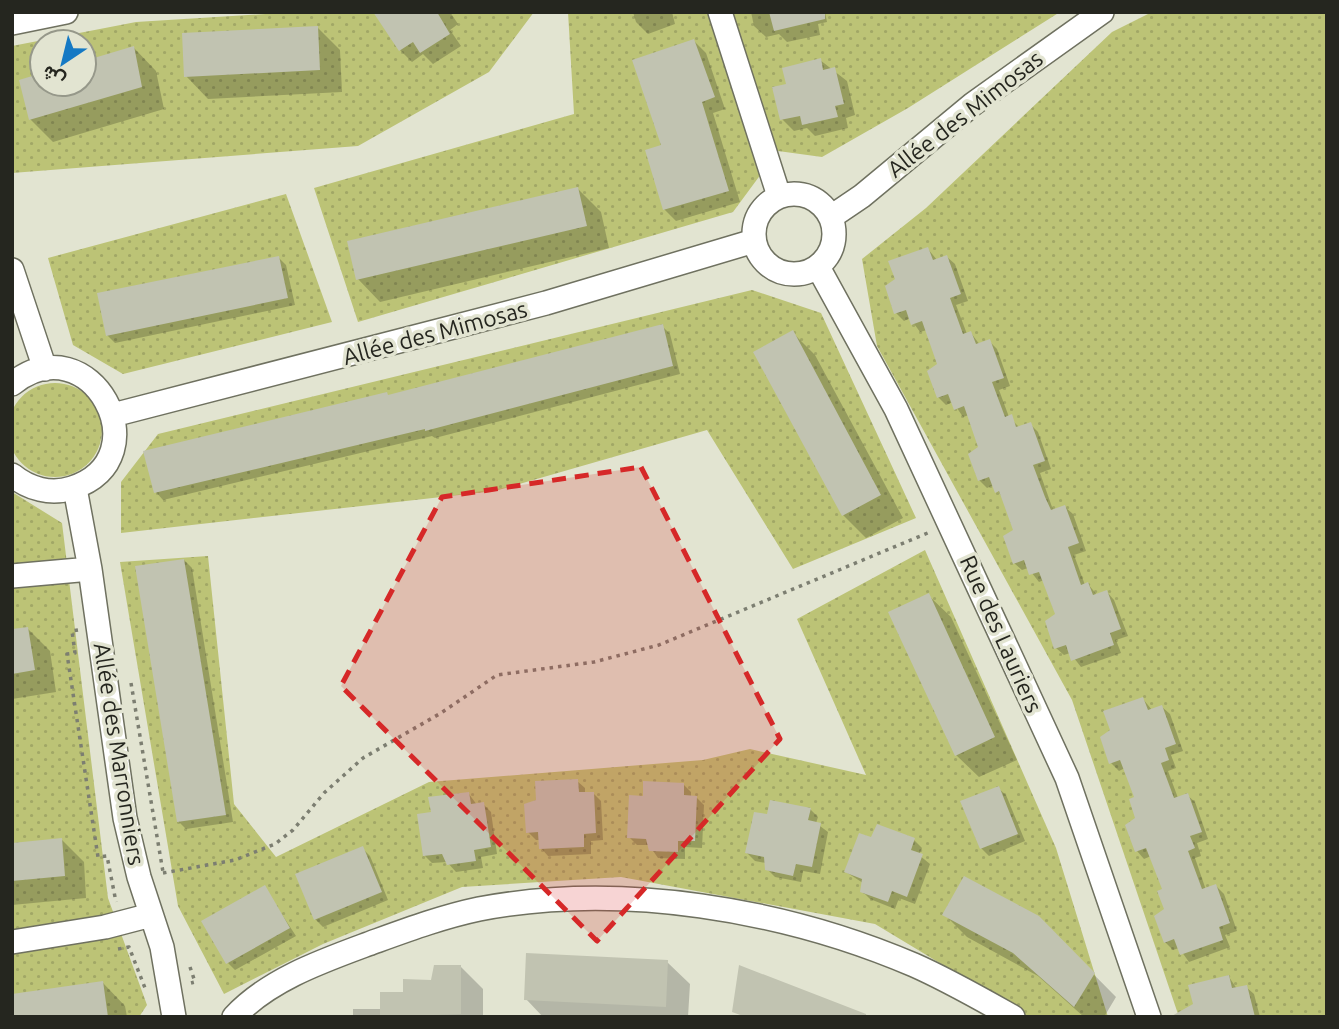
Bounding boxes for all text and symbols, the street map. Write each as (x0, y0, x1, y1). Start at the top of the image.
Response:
north arrow (28, 28, 98, 98)
street label: Allée des Mimosas (882, 45, 1047, 182)
text: ش (37, 60, 69, 92)
street label: Allée des Mimosas (340, 296, 530, 369)
street label: Rue des Lauriers (956, 551, 1047, 716)
street label: Allée des Marronniers (90, 641, 149, 867)

